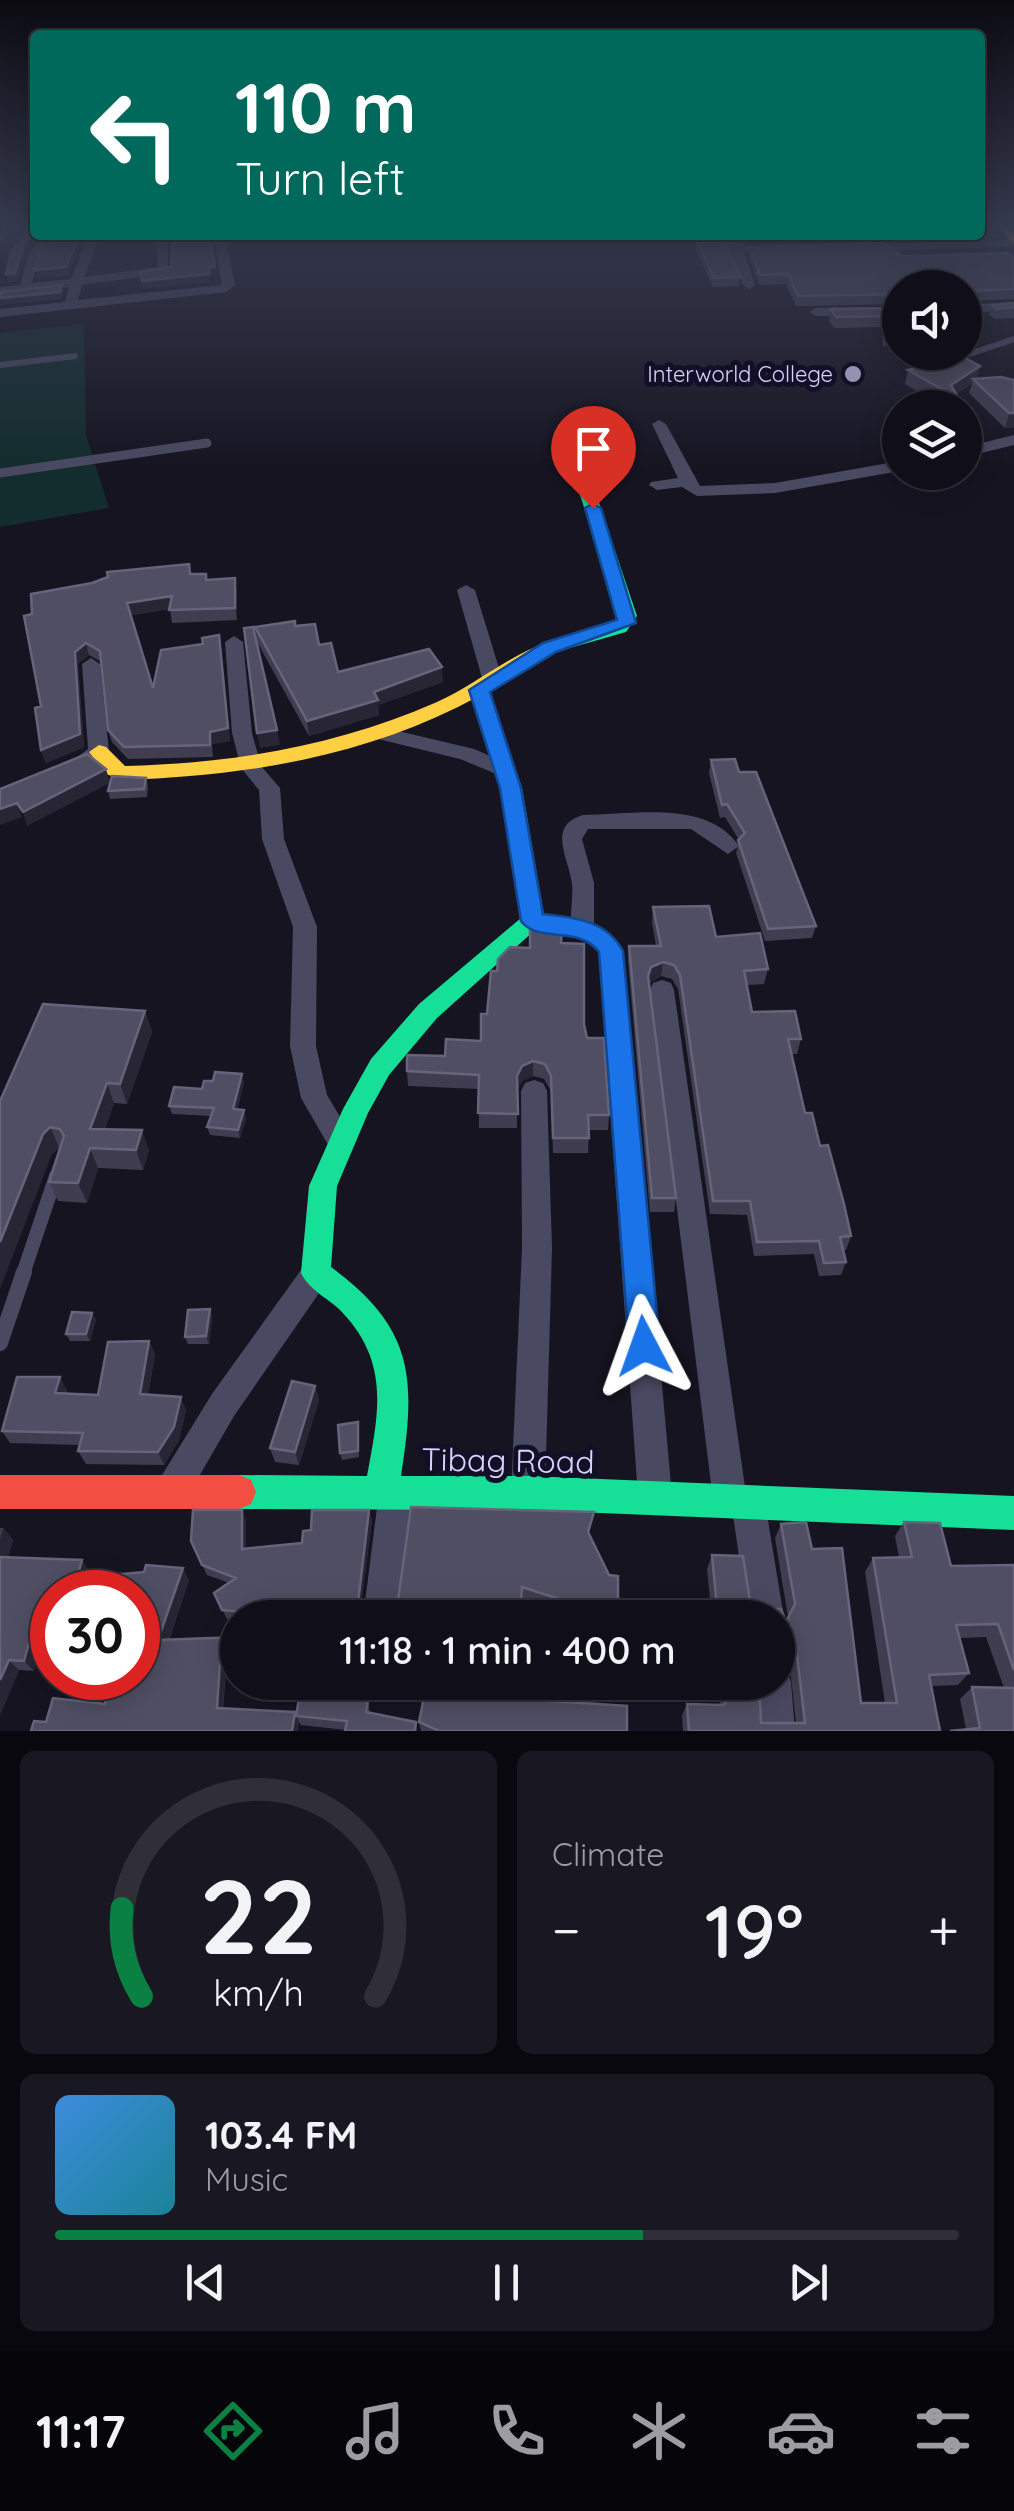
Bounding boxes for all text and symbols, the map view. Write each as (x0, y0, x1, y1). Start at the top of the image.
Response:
text: 110 m (235, 63, 417, 151)
icon: left (70, 70, 200, 200)
text: Turn left (235, 150, 405, 206)
map controls (882, 270, 982, 490)
button: sound (882, 270, 982, 370)
place label: Interworld College (647, 360, 833, 388)
marker: Interworld College (842, 363, 864, 385)
button: layers (882, 390, 982, 490)
pin (551, 406, 636, 509)
icon: arrive (566, 421, 621, 476)
position arrow (592, 1294, 696, 1398)
street label: Tibag Road (421, 1438, 595, 1482)
speed limit sign: 30 (30, 1570, 160, 1700)
text: 11:18 · 1 min · 400 m (339, 1626, 676, 1674)
text: Climate (552, 1834, 664, 1874)
text: 22 (199, 1850, 318, 1980)
text: 19° (705, 1883, 804, 1977)
text: − (552, 1895, 581, 1964)
text: + (928, 1895, 959, 1964)
text: km/h (213, 1970, 304, 2015)
text: 103.4 FM (205, 2111, 357, 2159)
text: Music (205, 2159, 288, 2199)
icon: previous (178, 2255, 233, 2310)
icon: pause (479, 2255, 534, 2310)
icon: next (781, 2255, 836, 2310)
icon: directions (198, 2396, 268, 2466)
icon: music (340, 2396, 410, 2466)
icon: phone (482, 2396, 552, 2466)
icon: climate (624, 2396, 694, 2466)
icon: car (766, 2396, 836, 2466)
icon: filters (908, 2396, 978, 2466)
text: 11:17 (36, 2403, 126, 2459)

